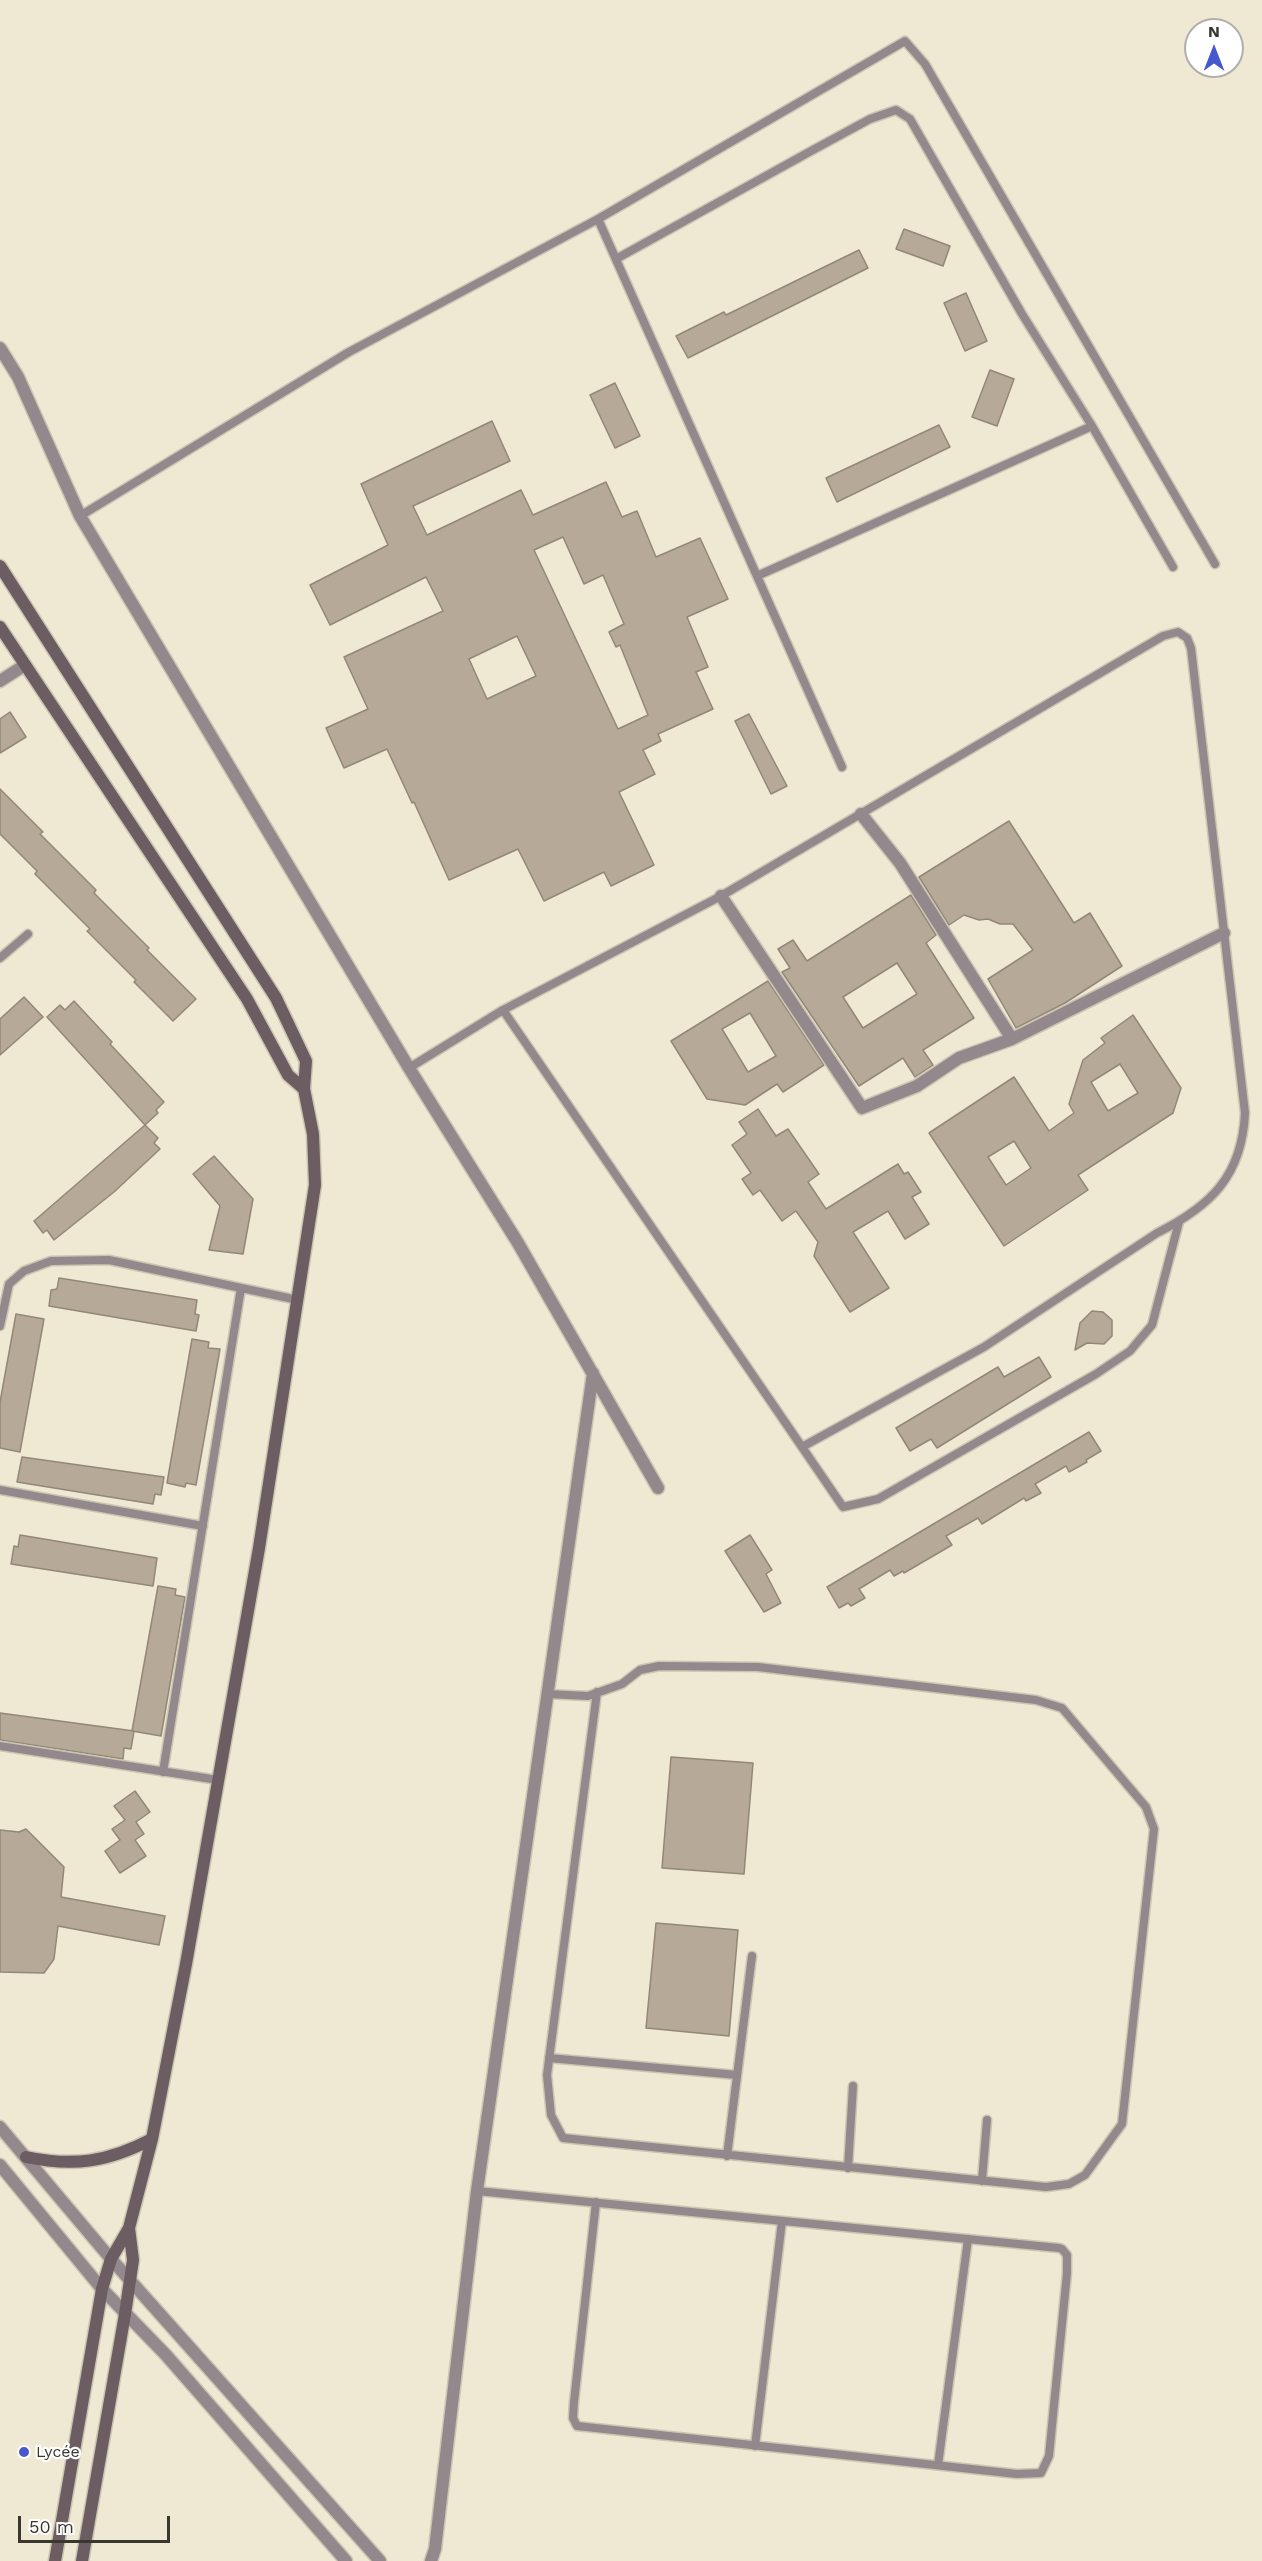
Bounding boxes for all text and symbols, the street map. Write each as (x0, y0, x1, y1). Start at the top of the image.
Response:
north arrow (1184, 18, 1244, 78)
text: N (1208, 22, 1220, 41)
place label: Lycée (36, 2442, 80, 2462)
marker: Lycée (17, 2445, 31, 2459)
scale bar (21, 2504, 172, 2542)
text: 50 m (29, 2516, 74, 2537)

